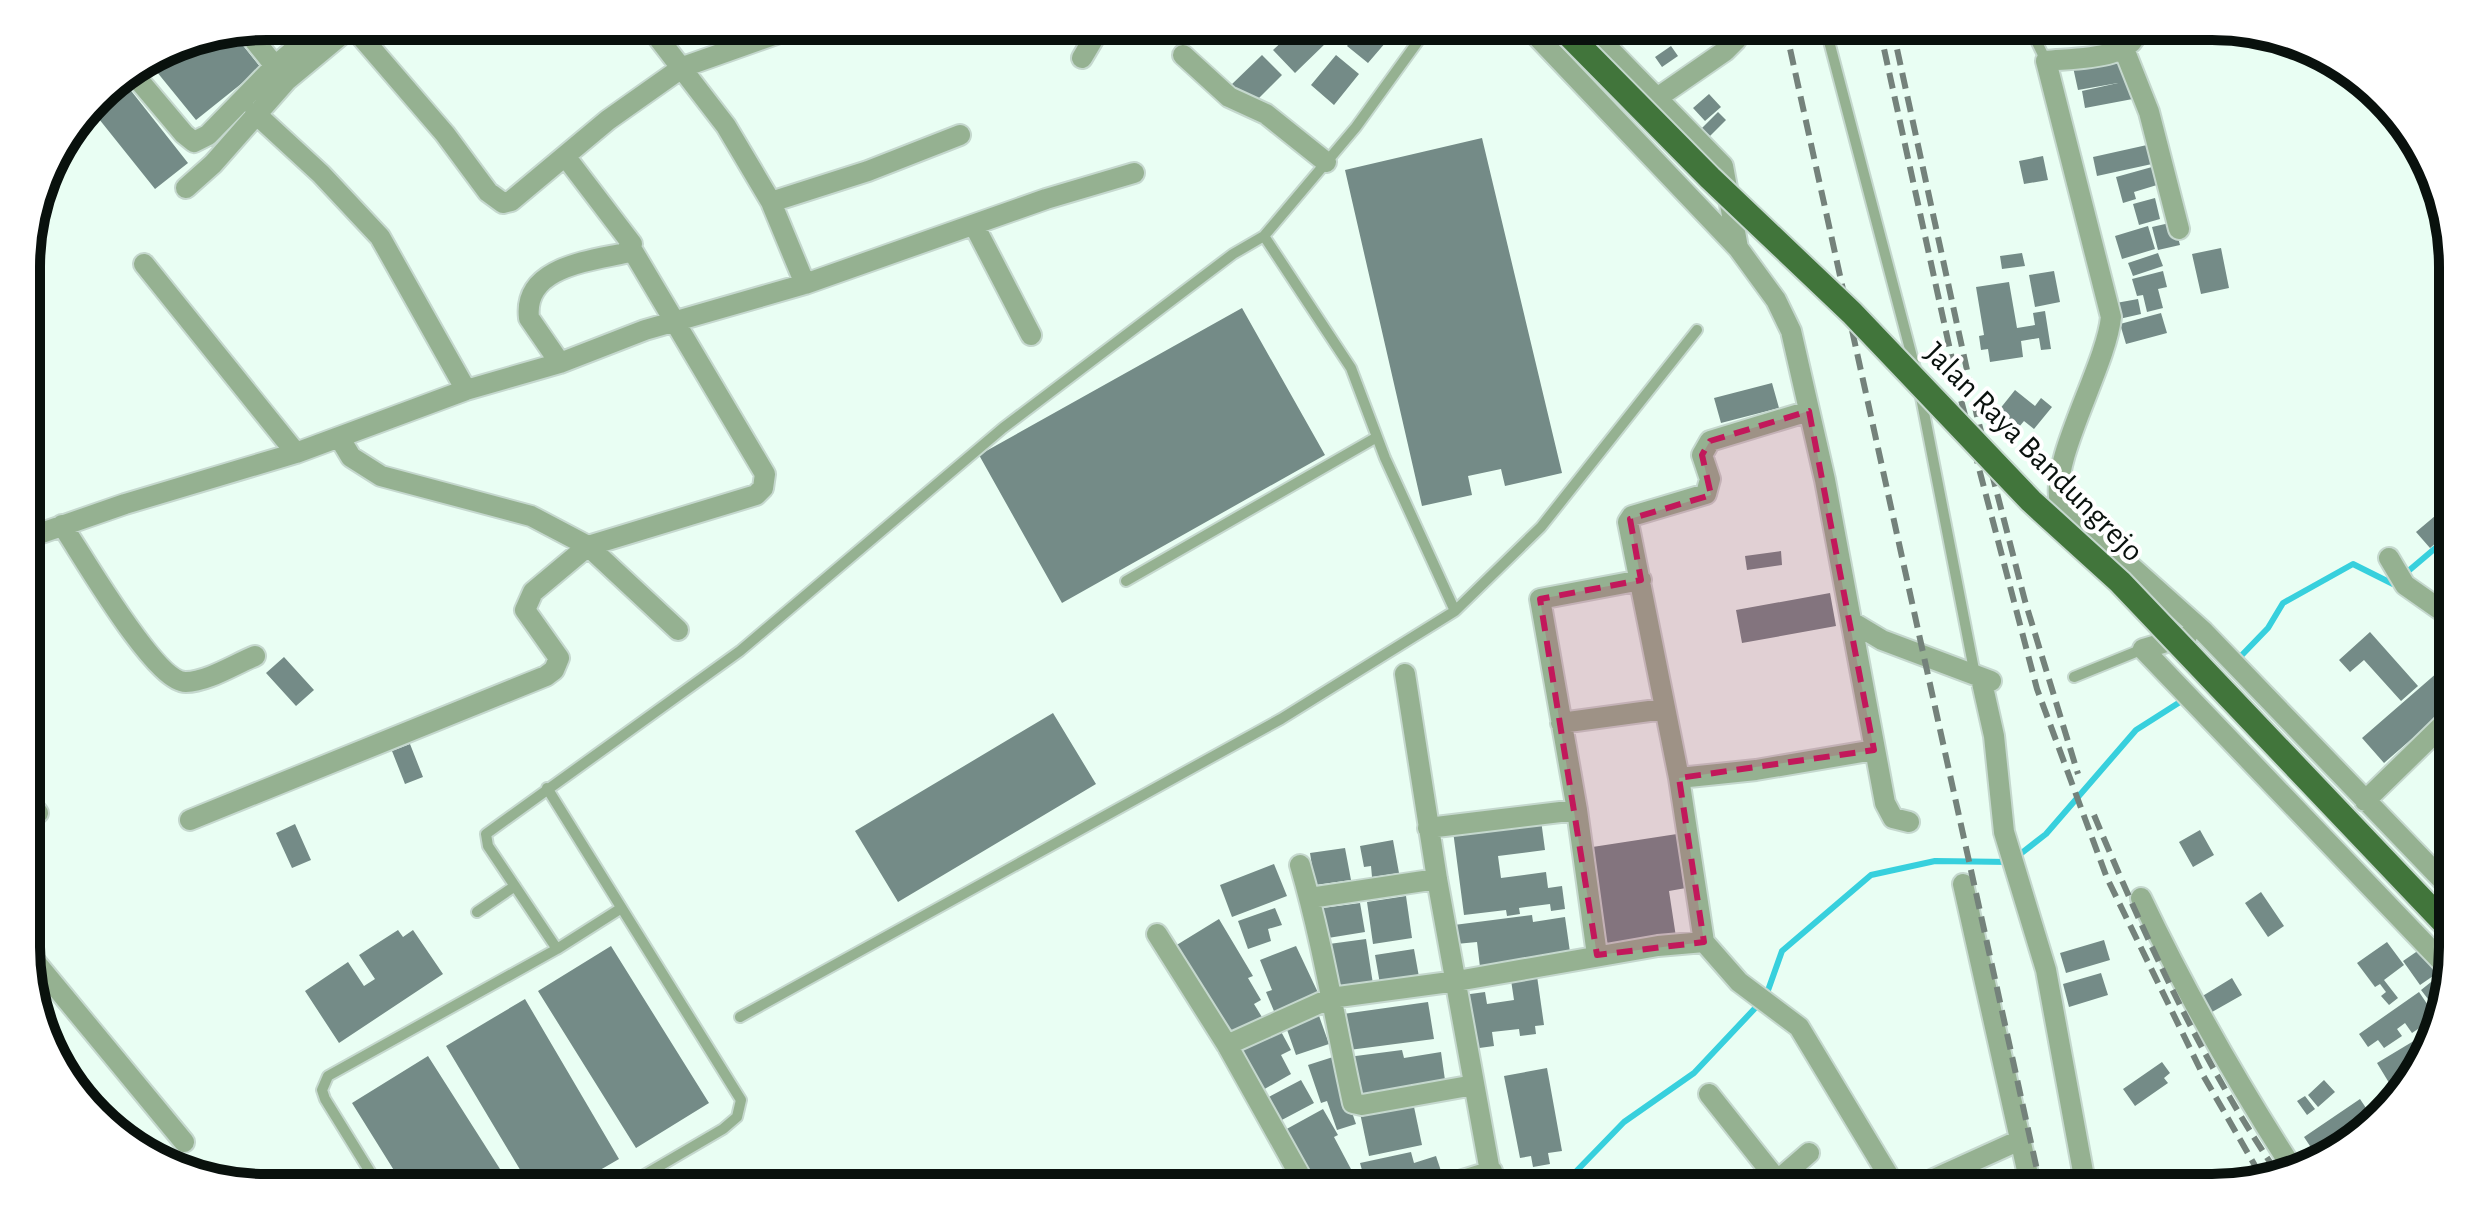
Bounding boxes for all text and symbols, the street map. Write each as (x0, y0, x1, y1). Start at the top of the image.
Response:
street label: Jalan Raya Bandungrejo (1918, 336, 2150, 568)

